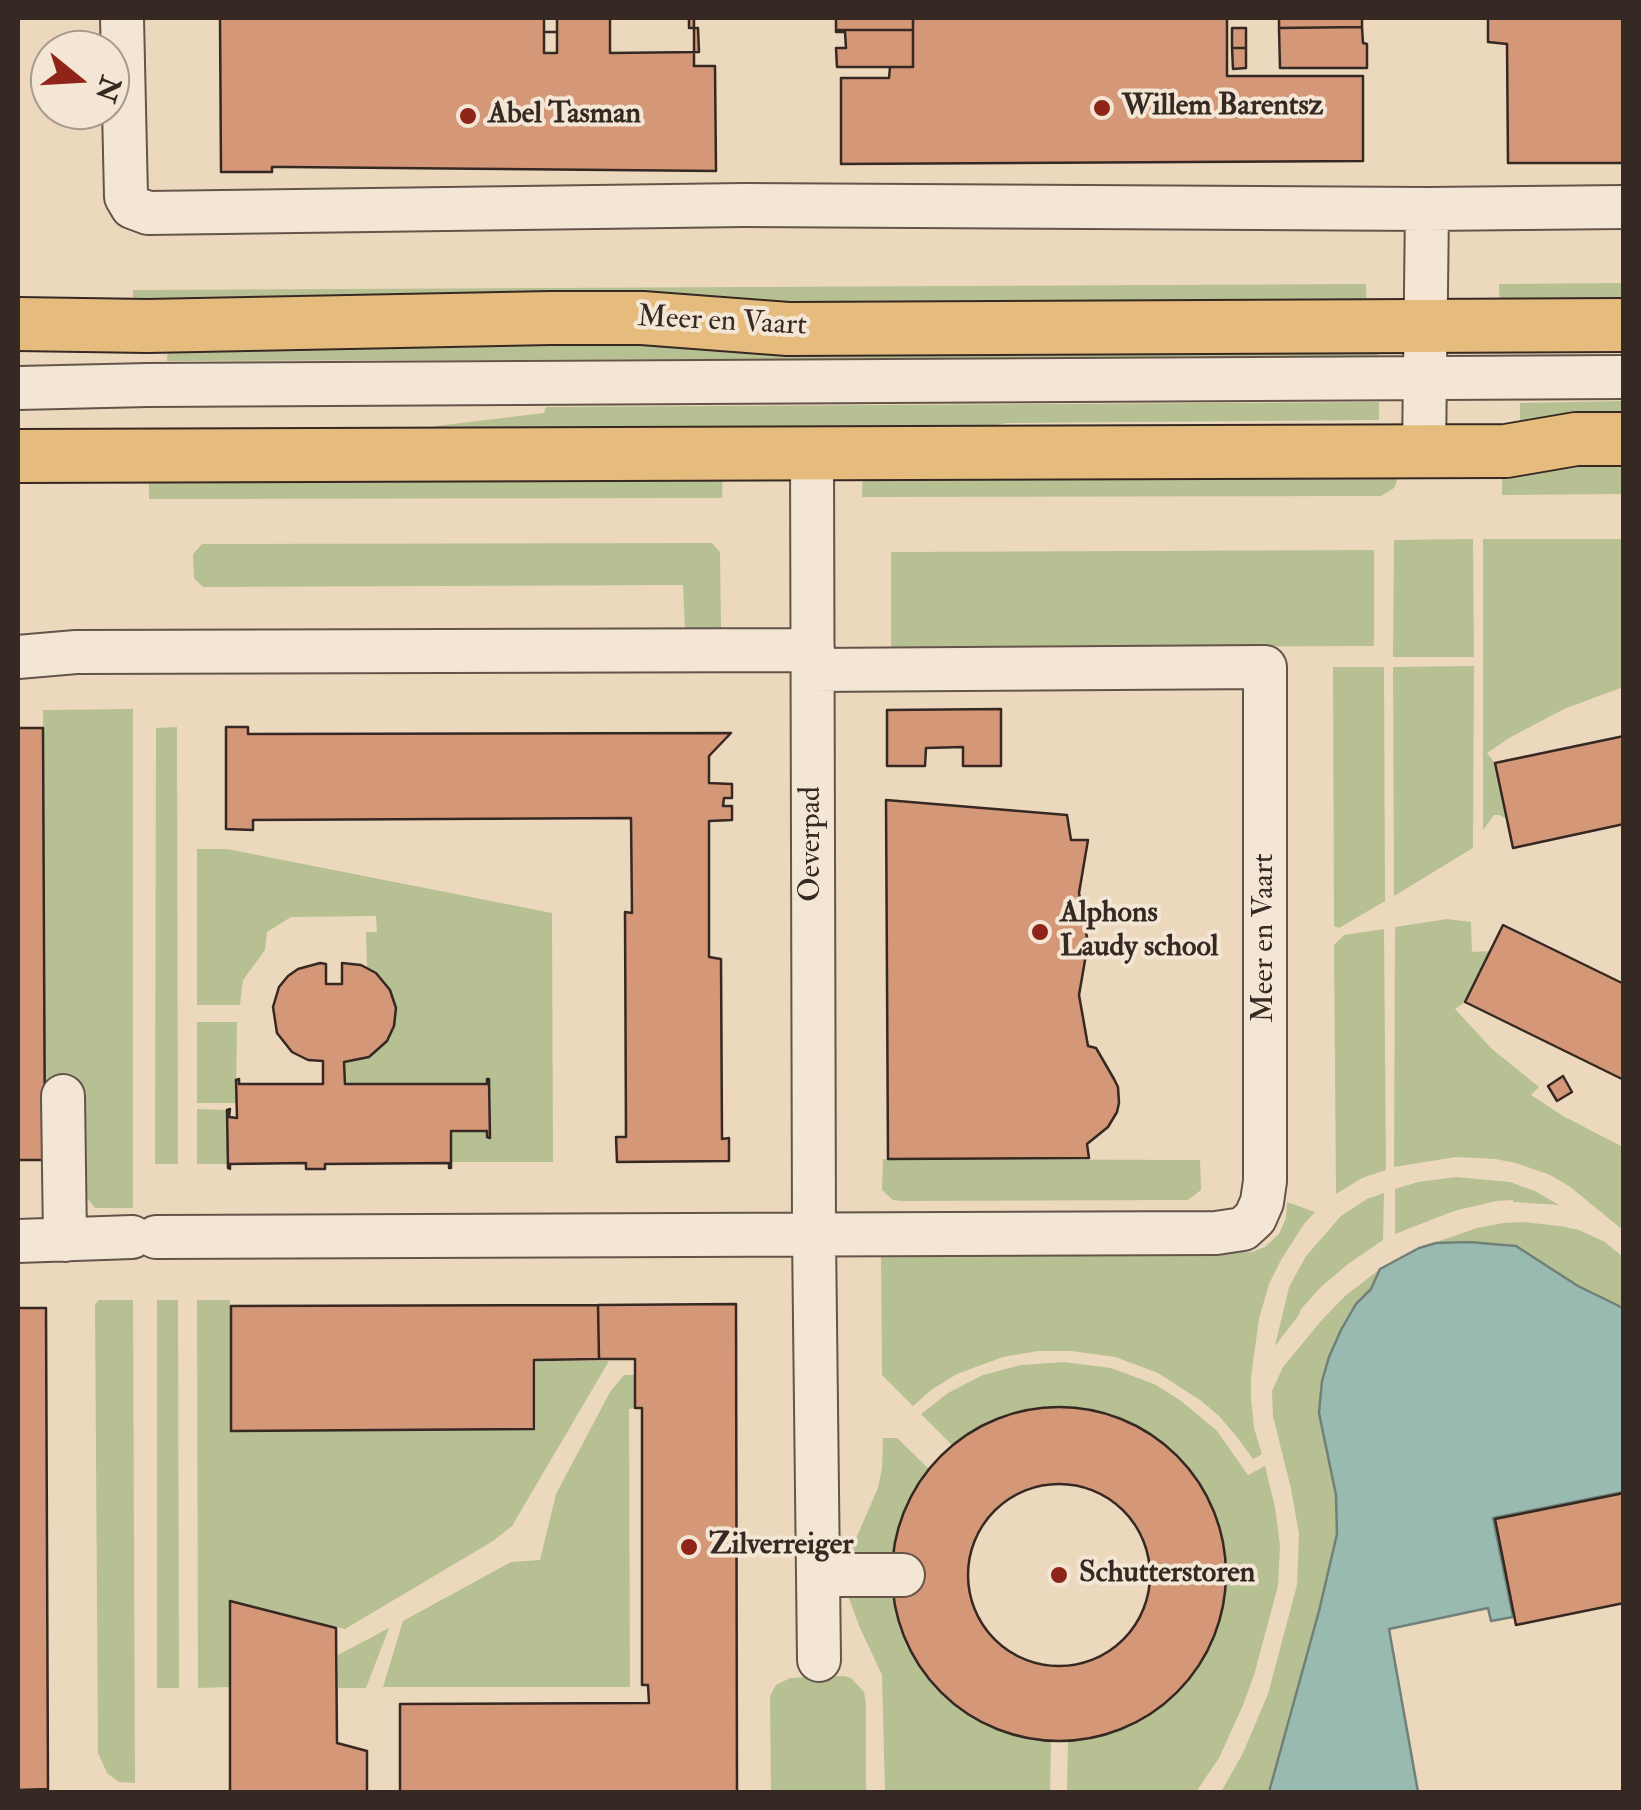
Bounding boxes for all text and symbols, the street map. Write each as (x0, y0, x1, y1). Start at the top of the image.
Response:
north arrow (30, 30, 130, 130)
text: N (87, 71, 128, 106)
place label: Willem Barentsz (1122, 90, 1323, 126)
marker: Willem Barentsz (1091, 97, 1113, 119)
place label: Abel Tasman (488, 98, 641, 134)
marker: Abel Tasman (457, 105, 479, 127)
street label: Meer en Vaart (636, 301, 808, 345)
street label: Oeverpad (795, 786, 831, 902)
street label: Meer en Vaart (1248, 853, 1284, 1023)
place label: Alphons Laudy school (1060, 897, 1218, 968)
marker: Alphons Laudy school (1029, 921, 1051, 943)
place label: Zilverreiger (709, 1529, 854, 1565)
marker: Zilverreiger (678, 1536, 700, 1558)
place label: Schutterstoren (1079, 1557, 1255, 1593)
marker: Schutterstoren (1048, 1564, 1070, 1586)

